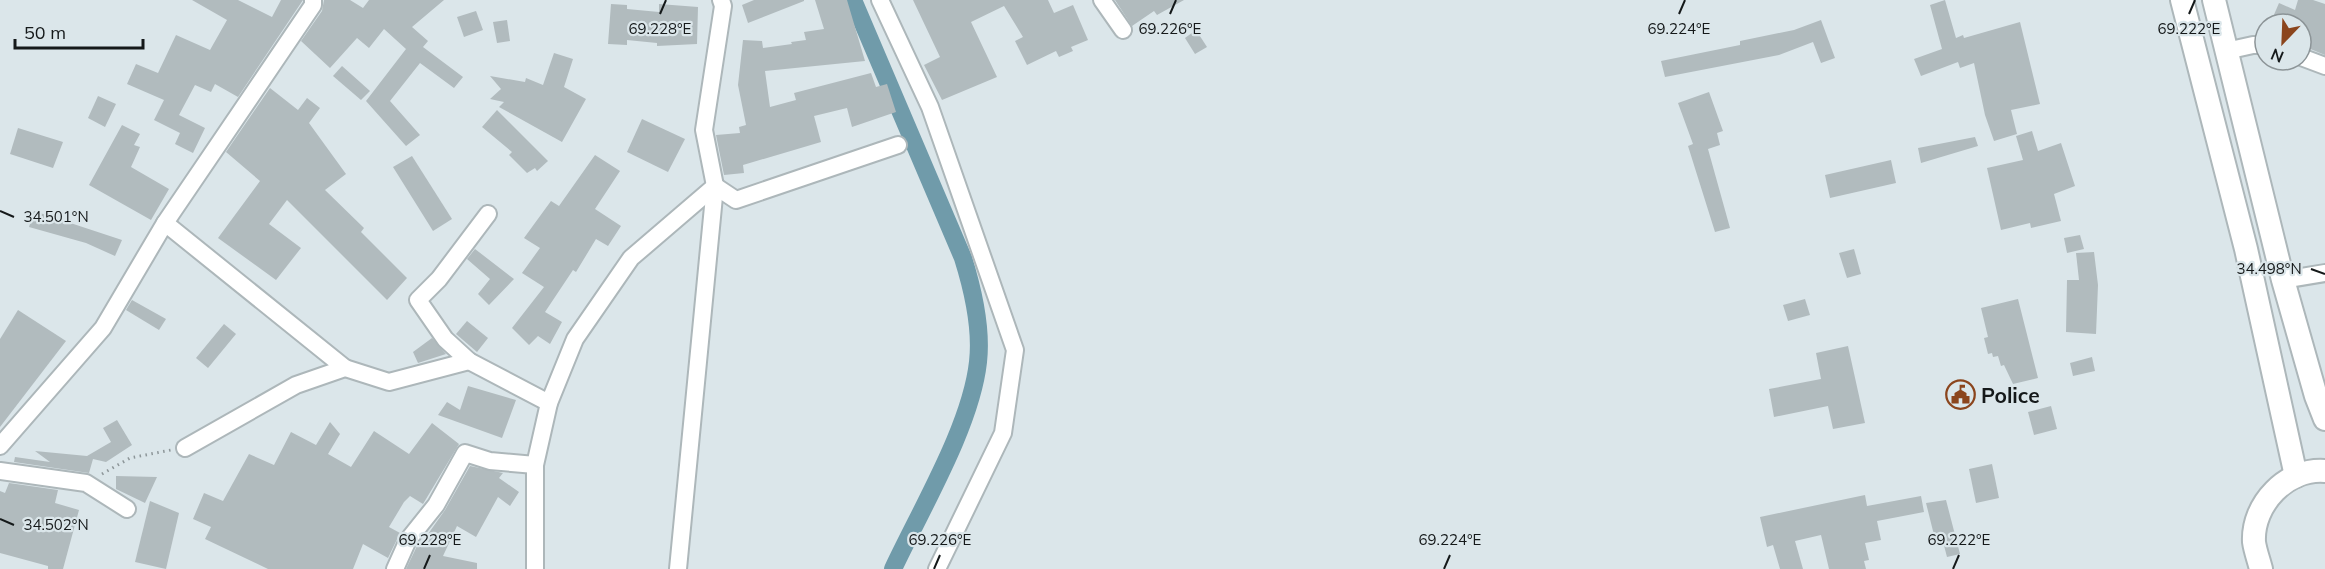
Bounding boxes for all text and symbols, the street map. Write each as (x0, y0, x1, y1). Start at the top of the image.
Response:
scale bar (15, 12, 142, 50)
north arrow (2253, 12, 2313, 72)
text: 69.228°E (629, 19, 692, 38)
text: 69.226°E (1139, 19, 1202, 38)
text: 69.224°E (1648, 19, 1711, 38)
text: 69.222°E (2158, 19, 2221, 38)
text: 50 m (24, 21, 66, 44)
text: N (2268, 44, 2287, 67)
text: 34.501°N (23, 207, 89, 226)
text: 34.498°N (2236, 259, 2302, 278)
public building icon: Police (1944, 379, 1976, 411)
place label: Police (1981, 382, 2040, 408)
text: 34.502°N (23, 515, 89, 534)
text: 69.228°E (399, 530, 462, 549)
text: 69.226°E (909, 530, 972, 549)
text: 69.224°E (1419, 530, 1482, 549)
text: 69.222°E (1928, 530, 1991, 549)

